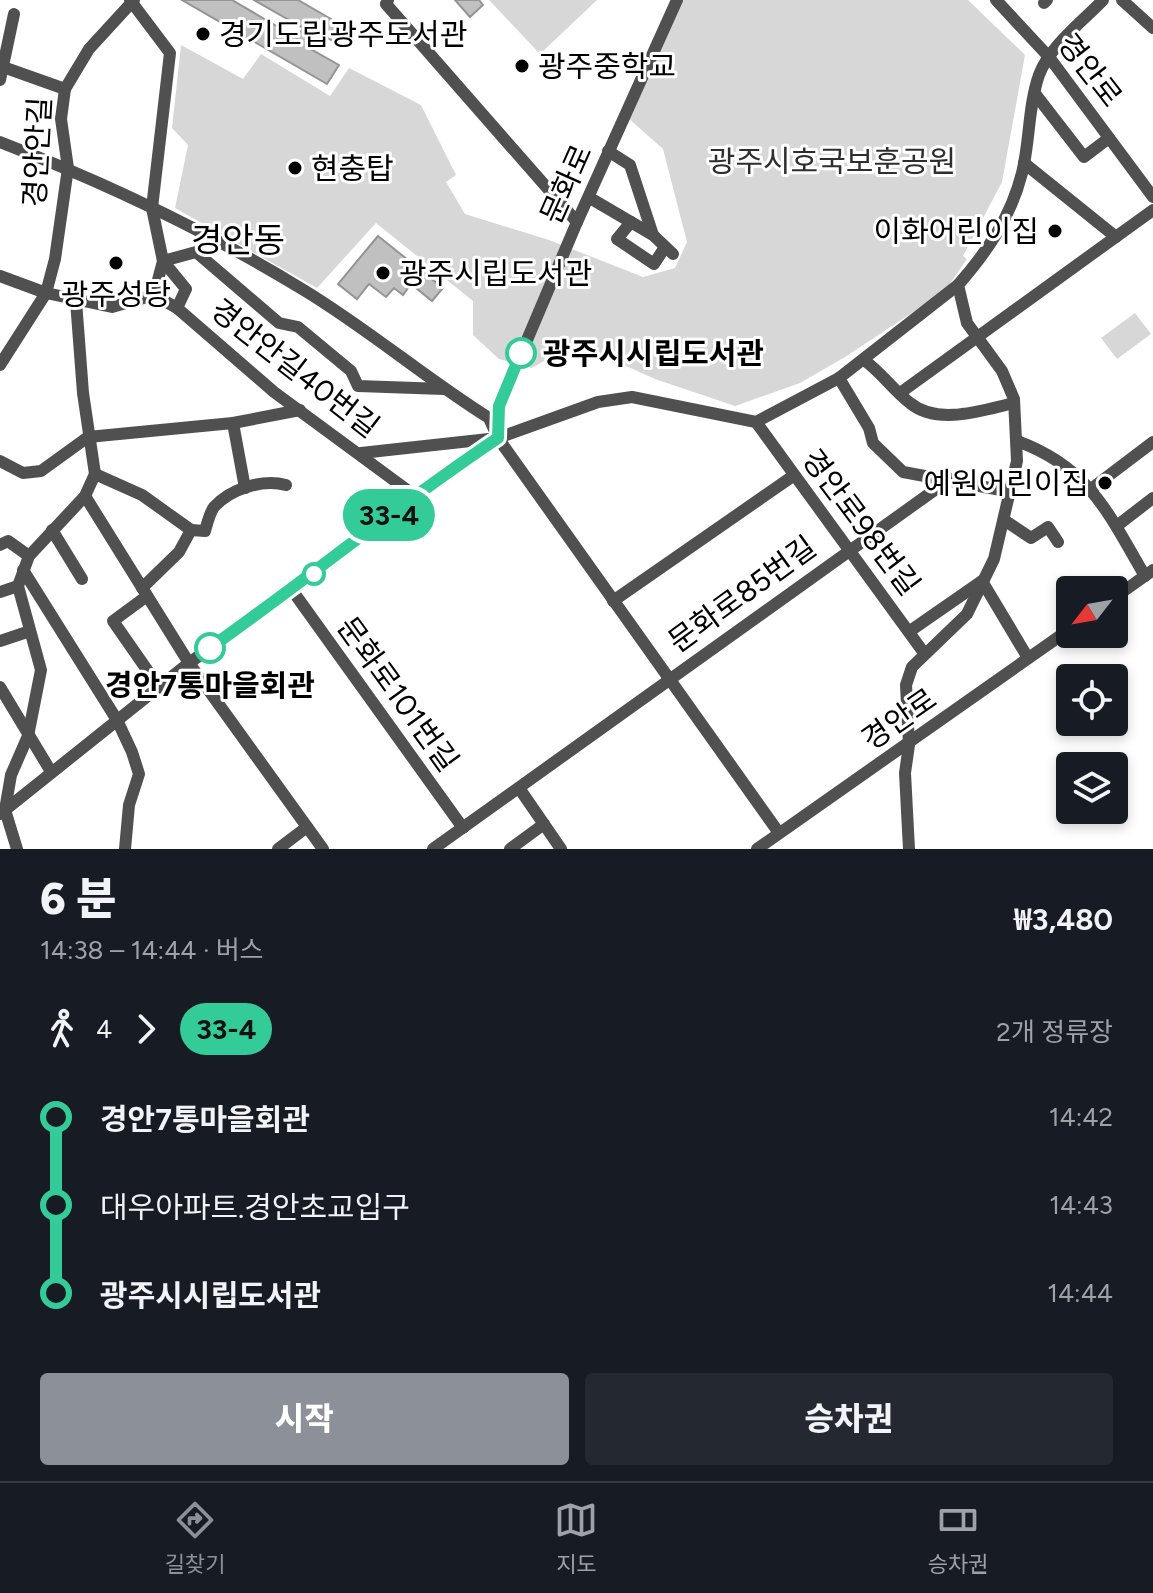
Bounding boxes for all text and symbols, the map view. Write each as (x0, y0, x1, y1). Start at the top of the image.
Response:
place label: 경기도립광주도서관 (219, 16, 467, 53)
marker: 경기도립광주도서관 (194, 25, 212, 43)
street label: 경안로 (1050, 26, 1130, 114)
place label: 광주중학교 (538, 48, 676, 85)
marker: 광주중학교 (513, 57, 531, 75)
street label: 경안안길 (16, 96, 58, 208)
street label: 문화로 (532, 139, 600, 229)
park label: 광주시호국보훈공원 (708, 143, 956, 180)
place label: 현충탑 (311, 150, 394, 187)
marker: 현충탑 (286, 159, 304, 177)
place label: 이화어린이집 (873, 213, 1039, 250)
district label: 경안동 (191, 220, 285, 261)
marker: 이화어린이집 (1046, 222, 1064, 240)
marker: 광주성당 (107, 254, 125, 272)
place label: 광주시립도서관 (399, 255, 592, 292)
marker: 광주시립도서관 (374, 264, 392, 282)
place label: 광주성당 (61, 276, 171, 313)
street label: 경안안길40번길 (203, 291, 387, 445)
place label: 광주시시립도서관 (543, 335, 764, 372)
marker: 광주시시립도서관 (506, 338, 536, 368)
street label: 경안로98번길 (794, 442, 928, 602)
place label: 예원어린이집 (923, 465, 1089, 502)
marker: 예원어린이집 (1096, 474, 1114, 492)
line badge: 33-4 (333, 489, 445, 541)
text: 33-4 (359, 498, 419, 532)
street label: 문화로85번길 (661, 528, 823, 660)
unlabelled marker (303, 563, 325, 585)
north arrow (1056, 576, 1128, 648)
map controls (1056, 576, 1128, 824)
street label: 문화로101번길 (330, 609, 466, 779)
marker: 경안7통마을회관 (195, 633, 225, 663)
button: locate (1056, 664, 1128, 736)
place label: 경안7통마을회관 (105, 667, 315, 704)
street label: 경안로 (854, 680, 944, 758)
button: layers (1056, 752, 1128, 824)
text: 6 분 (40, 872, 117, 925)
text: ₩3,480 (1014, 901, 1113, 938)
text: 14:38 – 14:44 · 버스 (40, 934, 264, 966)
icon: walk (40, 1007, 84, 1051)
icon: forward (124, 1007, 168, 1051)
text: 33-4 (196, 1012, 256, 1046)
text: 4 (96, 1013, 112, 1045)
text: 2개 정류장 (996, 1016, 1113, 1048)
text: 경안7통마을회관 (100, 1101, 310, 1138)
text: 14:42 (1049, 1101, 1113, 1133)
text: 대우아파트.경안초교입구 (100, 1189, 410, 1226)
text: 14:43 (1049, 1189, 1113, 1221)
text: 광주시시립도서관 (100, 1277, 321, 1314)
text: 14:44 (1047, 1277, 1113, 1309)
button: 시작 (40, 1373, 569, 1465)
button: 승차권 (585, 1373, 1113, 1465)
tab: 길찾기 (165, 1498, 225, 1578)
tab: 지도 (554, 1498, 598, 1578)
tab: 승차권 (928, 1498, 988, 1578)

